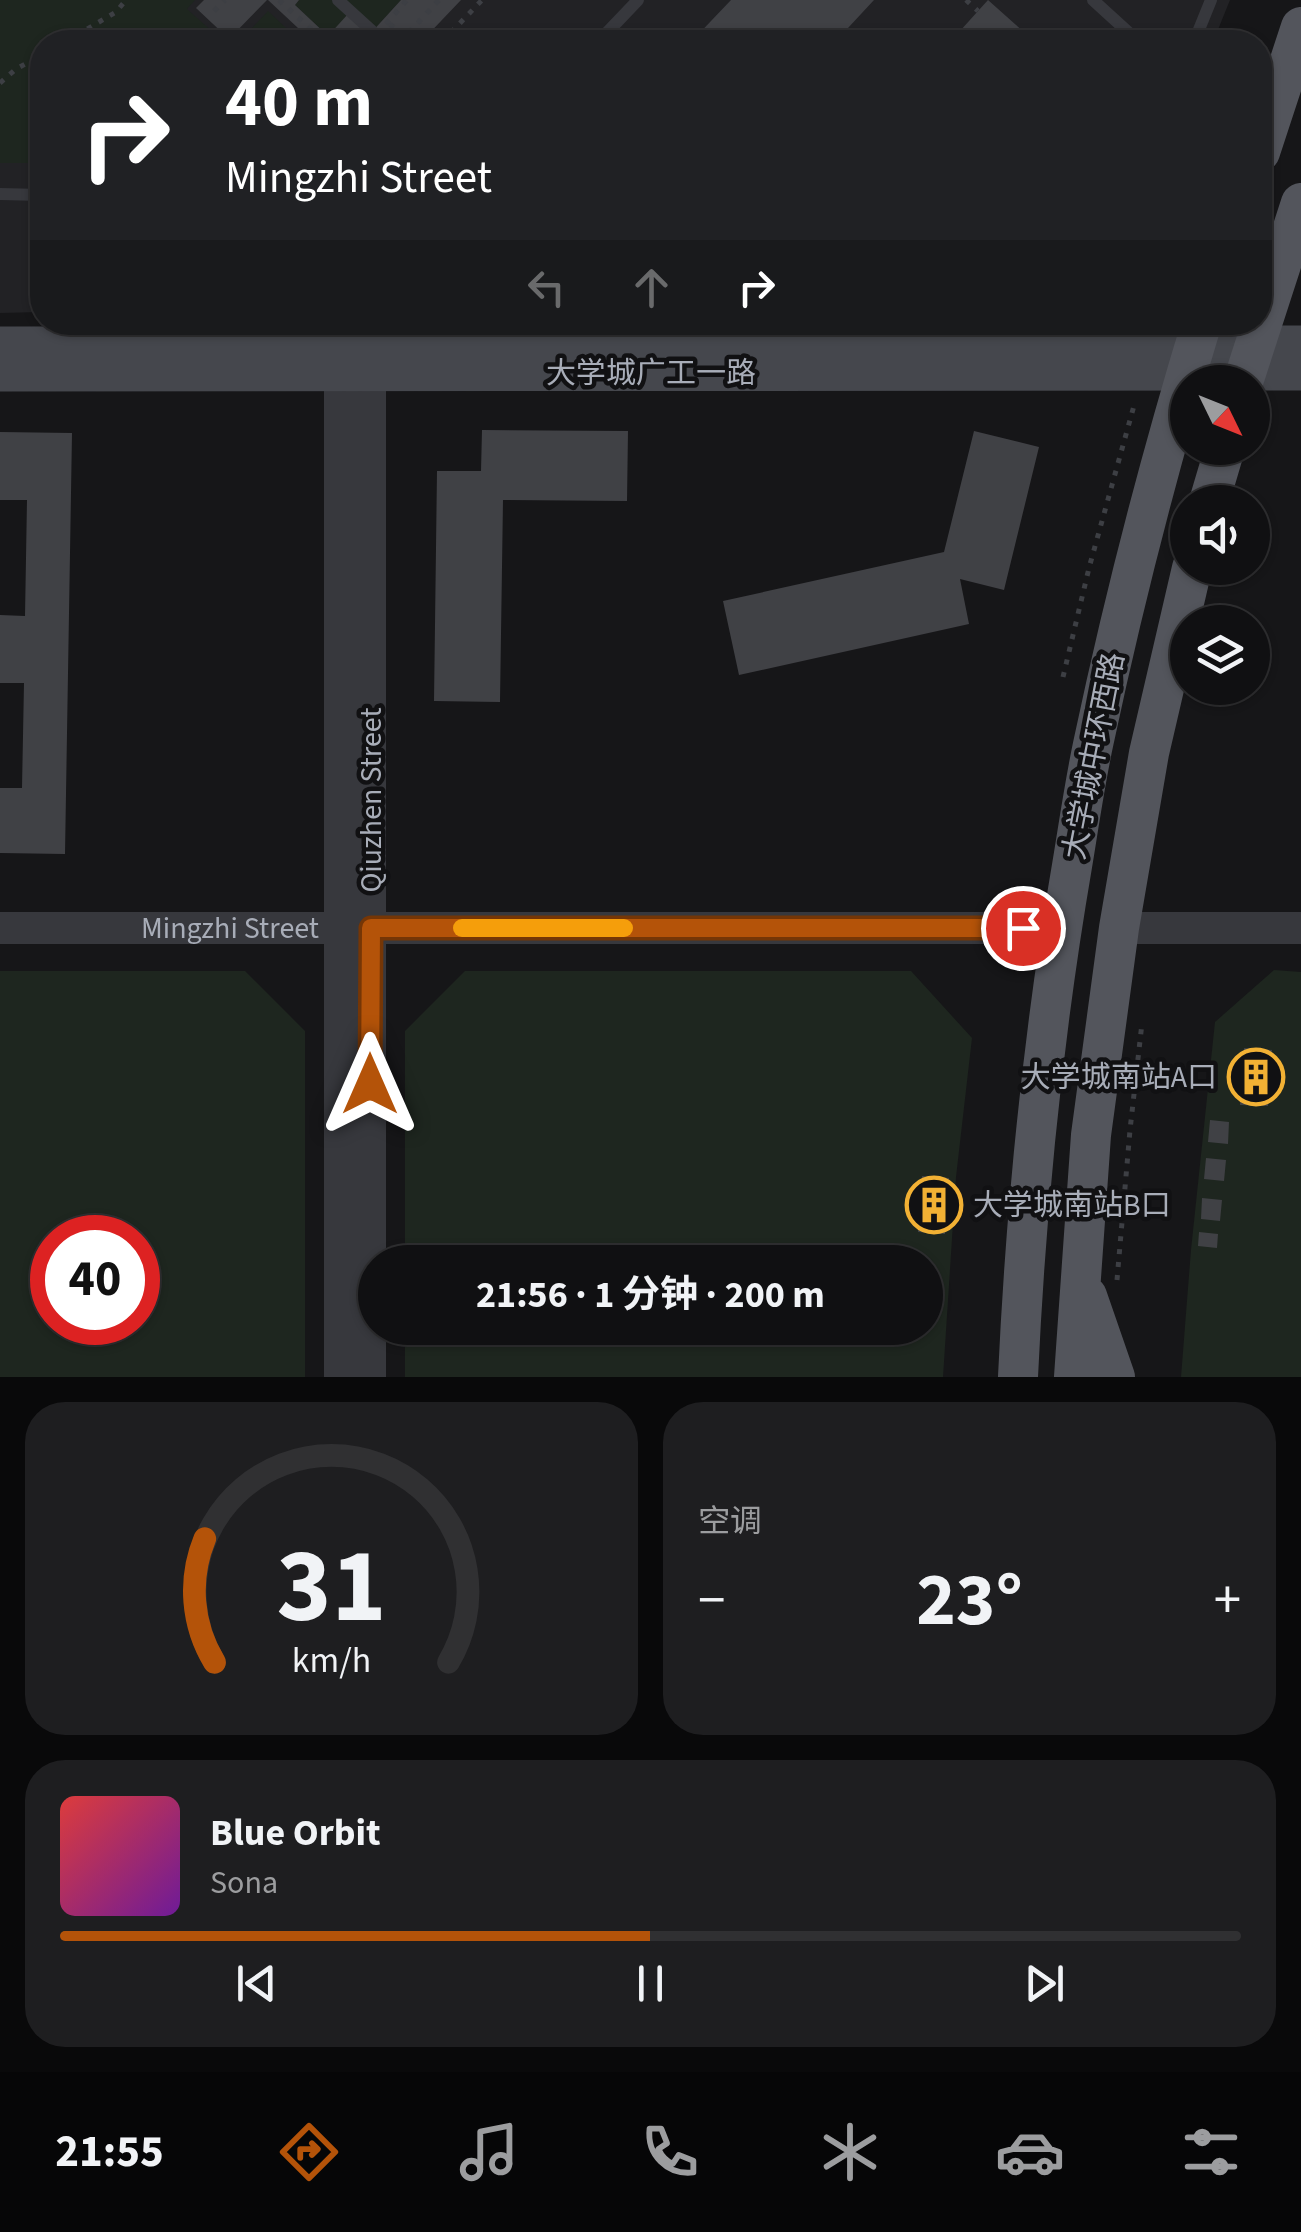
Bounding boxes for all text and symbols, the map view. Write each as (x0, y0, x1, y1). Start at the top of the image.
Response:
text: 40 m (225, 53, 373, 153)
icon: right (60, 70, 190, 200)
text: Mingzhi Street (225, 146, 492, 210)
icon: left (519, 260, 574, 315)
icon: ahead (624, 260, 679, 315)
icon: right (729, 260, 784, 315)
street label: 大学城广工一路 (546, 352, 756, 395)
north arrow (1170, 365, 1270, 465)
map controls (1170, 365, 1270, 705)
button: sound (1170, 485, 1270, 585)
button: layers (1170, 605, 1270, 705)
street label: 大学城中环西路 (1053, 649, 1135, 863)
street label: Qiuzhen Street (350, 707, 393, 893)
pin (981, 886, 1066, 971)
icon: arrive (996, 901, 1051, 956)
street label: Mingzhi Street (141, 907, 319, 950)
position arrow (318, 1032, 422, 1136)
building icon: 大学城南站A口 (1226, 1047, 1286, 1107)
place label: 大学城南站A口 (1021, 1056, 1217, 1099)
building icon: 大学城南站B口 (904, 1175, 964, 1235)
place label: 大学城南站B口 (973, 1184, 1171, 1227)
speed limit sign: 40 (30, 1215, 160, 1345)
text: 21:56 · 1 分钟 · 200 m (476, 1268, 825, 1322)
text: 空调 (698, 1499, 762, 1545)
text: 31 (277, 1514, 386, 1662)
text: 23° (916, 1547, 1023, 1654)
text: − (698, 1562, 725, 1640)
text: + (1214, 1562, 1241, 1640)
text: km/h (292, 1635, 371, 1686)
text: Blue Orbit (210, 1806, 381, 1860)
text: Sona (210, 1860, 278, 1906)
icon: previous (229, 1956, 284, 2011)
icon: pause (623, 1956, 678, 2011)
icon: next (1017, 1956, 1072, 2011)
icon: directions (274, 2117, 344, 2187)
icon: music (454, 2117, 524, 2187)
icon: phone (635, 2117, 705, 2187)
icon: climate (815, 2117, 885, 2187)
icon: car (995, 2117, 1065, 2187)
icon: filters (1176, 2117, 1246, 2187)
text: 21:55 (55, 2120, 164, 2184)

